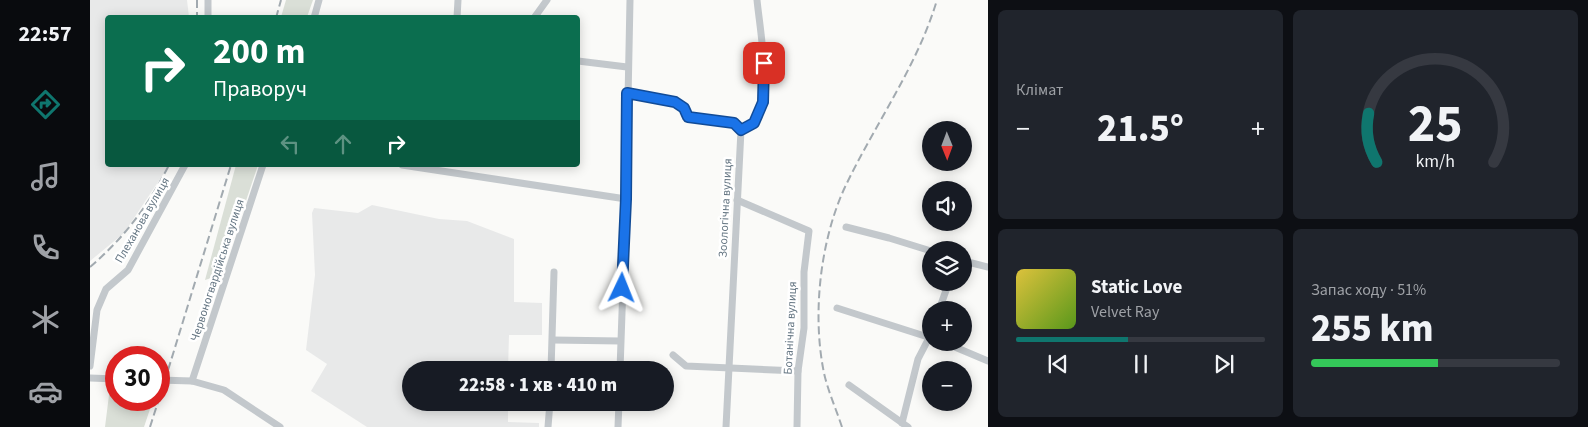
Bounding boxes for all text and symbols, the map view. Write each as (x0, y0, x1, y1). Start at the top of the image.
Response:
text: 22:57 (18, 18, 72, 50)
text: 200 m (213, 27, 305, 77)
icon: right (130, 35, 195, 100)
pin (743, 42, 785, 84)
icon: arrive (750, 49, 778, 77)
text: Праворуч (213, 73, 307, 105)
text: Клімат (1016, 79, 1063, 101)
icon: directions (28, 87, 63, 122)
text: 25 (1408, 88, 1463, 162)
text: 21.5° (1097, 102, 1184, 156)
text: − (1016, 109, 1030, 149)
text: + (1251, 109, 1265, 149)
north arrow (922, 121, 972, 171)
map controls (922, 121, 972, 411)
icon: left (276, 130, 304, 158)
icon: ahead (329, 130, 357, 158)
icon: right (382, 130, 410, 158)
text: km/h (1416, 149, 1455, 174)
street label: Зоологічна вулиця (714, 158, 737, 258)
icon: music (28, 159, 63, 194)
street label: Плеханова вулиця (111, 174, 174, 266)
button: sound (922, 181, 972, 231)
street label: Червоногвардійська вулиця (186, 197, 249, 344)
icon: phone (28, 230, 63, 265)
button: layers (922, 241, 972, 291)
position arrow (595, 261, 647, 313)
text: Static Love (1091, 274, 1182, 301)
text: Запас ходу · 51% (1311, 279, 1426, 301)
street label: Ботанічна вулиця (780, 281, 801, 375)
button: + (922, 301, 972, 351)
text: Velvet Ray (1091, 301, 1159, 323)
icon: climate (28, 302, 63, 337)
text: 255 km (1311, 302, 1433, 356)
speed limit sign: 30 (105, 346, 170, 411)
icon: previous (1044, 350, 1072, 378)
icon: pause (1127, 350, 1155, 378)
icon: next (1210, 350, 1238, 378)
button: − (922, 361, 972, 411)
text: 22:58 · 1 хв · 410 m (459, 372, 617, 399)
icon: car (28, 374, 63, 409)

